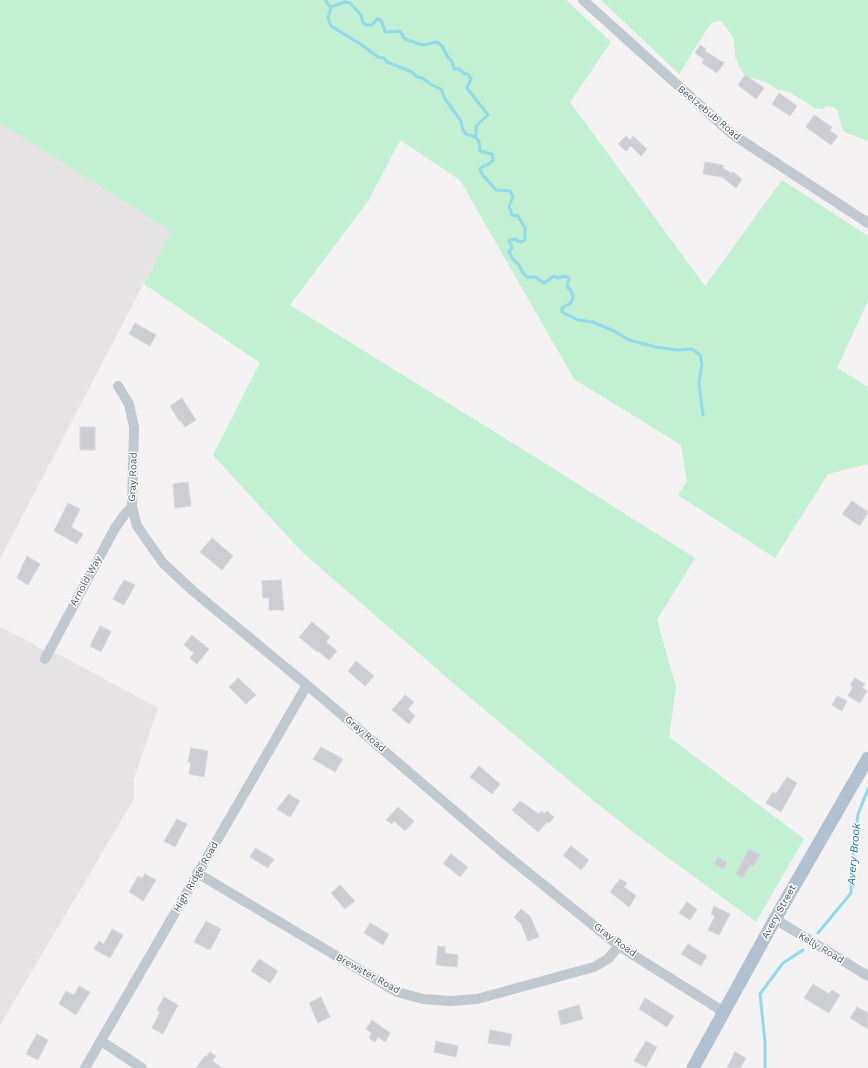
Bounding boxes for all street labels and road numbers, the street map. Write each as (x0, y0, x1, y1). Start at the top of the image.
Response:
street label: Beelzebub Road (675, 83, 743, 143)
street label: Gray Road (126, 452, 140, 502)
street label: Arnold Way (68, 554, 104, 608)
street label: Gray Road (342, 713, 388, 755)
street label: High Ridge Road (171, 840, 221, 914)
street label: Avery Street (759, 883, 799, 941)
street label: Gray Road (591, 921, 639, 959)
street label: Kelly Road (796, 930, 846, 966)
street label: Brewster Road (334, 951, 402, 997)

